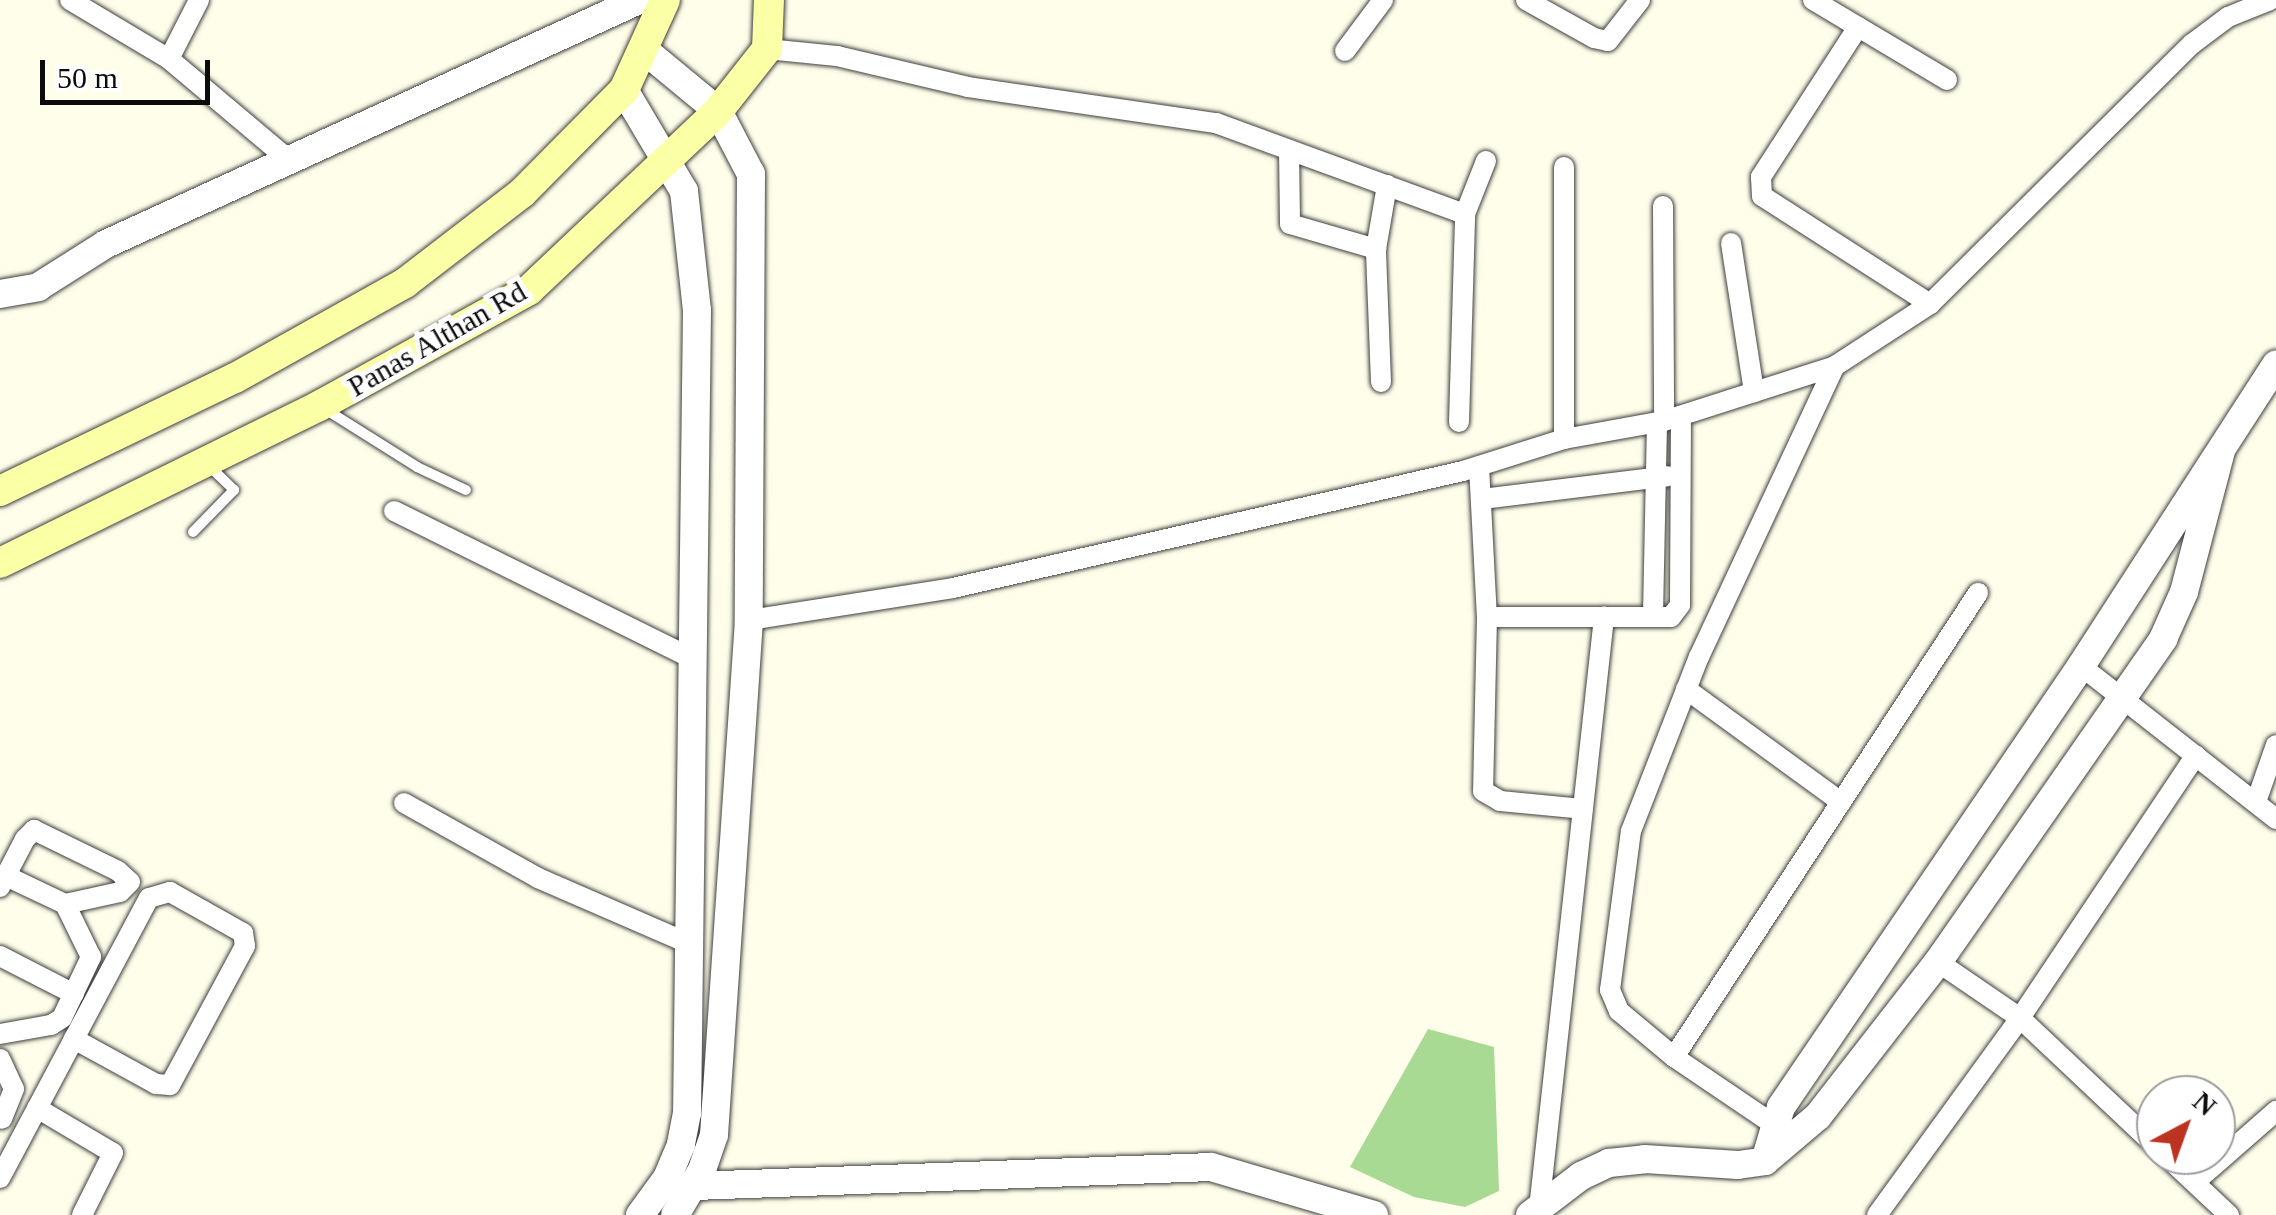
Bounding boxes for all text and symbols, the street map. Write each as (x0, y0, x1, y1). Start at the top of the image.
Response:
scale bar (45, 40, 215, 102)
text: 50 m (57, 61, 118, 94)
street label: Panas Althan Rd (341, 273, 533, 405)
north arrow (2136, 1075, 2236, 1175)
text: N (2187, 1085, 2222, 1122)

